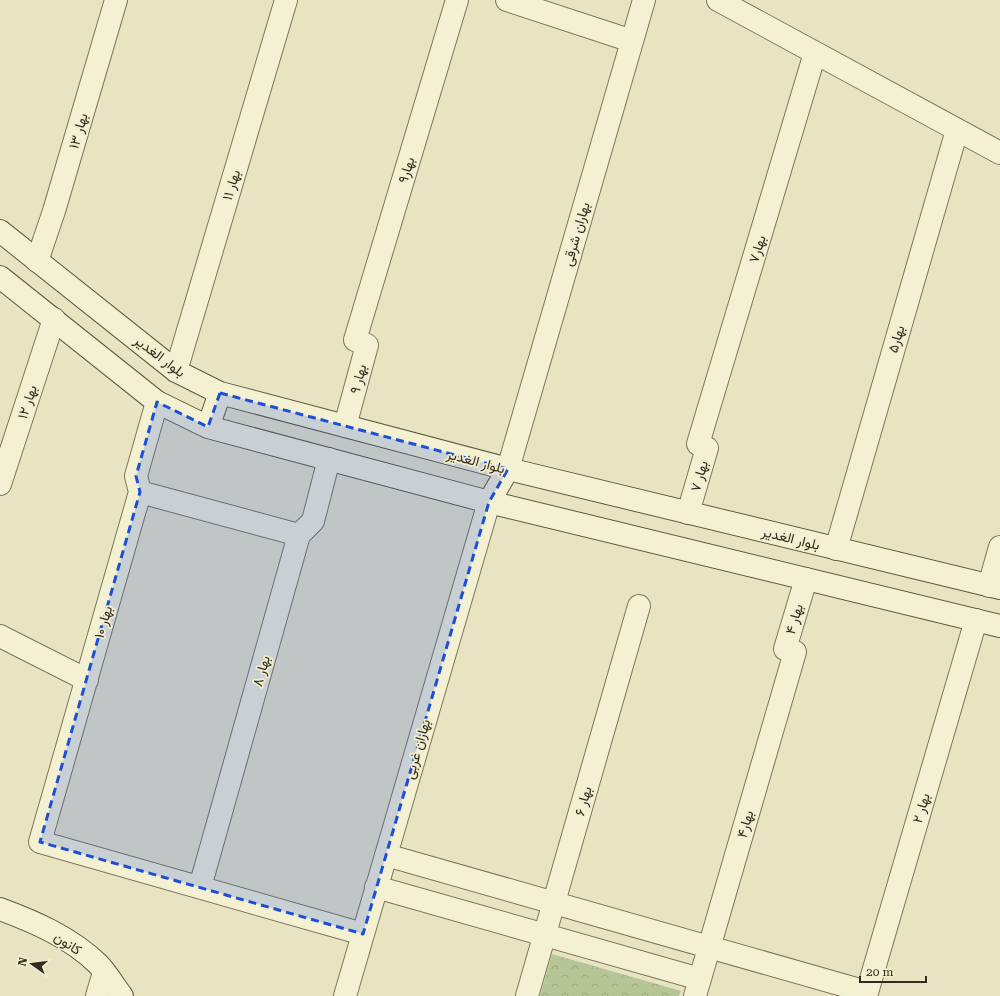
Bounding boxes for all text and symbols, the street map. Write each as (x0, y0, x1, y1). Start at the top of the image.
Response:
street label: بهار ۱۳ (65, 111, 92, 151)
street label: بهار۹ (395, 155, 418, 185)
street label: بهار ۱۱ (219, 168, 244, 203)
street label: بهاران شرقی (559, 200, 594, 268)
street label: بهار۷ (745, 233, 770, 265)
street label: بهار۵ (884, 323, 908, 355)
street label: بلوار الغدیر (130, 331, 189, 381)
street label: بهار ۹ (346, 363, 371, 396)
street label: بهار ۱۲ (14, 383, 41, 421)
street label: بلوار الغدیر (444, 445, 507, 477)
street label: بهار ۷ (687, 459, 712, 494)
street label: بلوار الغدیر (759, 523, 822, 554)
street label: بهار ۴ (782, 602, 807, 636)
street label: بهار ۱۰ (91, 604, 116, 640)
street label: بهار ۸ (249, 654, 274, 689)
street label: بهاران غربی (401, 717, 434, 781)
street label: بهار ۶ (571, 784, 596, 818)
street label: بهار ۲ (909, 791, 934, 825)
street label: بهار۴ (734, 809, 757, 840)
street label: کانون (51, 928, 85, 959)
north arrow (12, 944, 52, 984)
text: N (15, 956, 30, 967)
scale bar (860, 958, 926, 984)
text: 20 m (866, 965, 893, 979)

